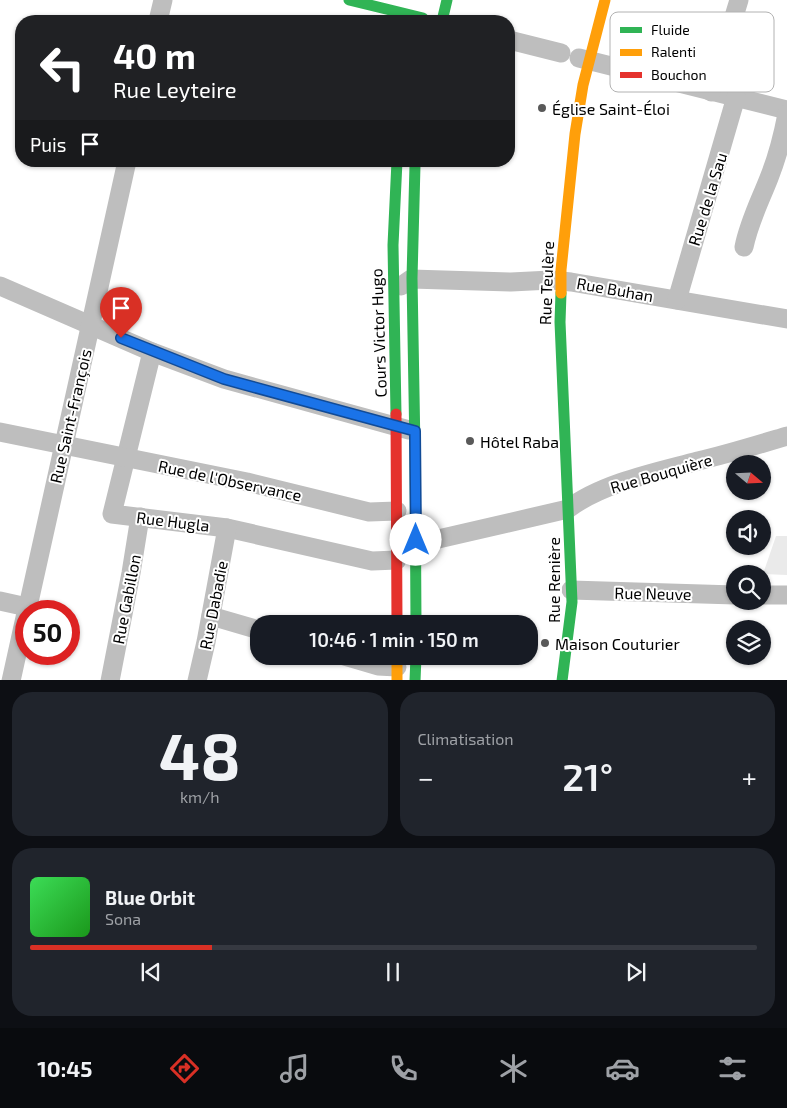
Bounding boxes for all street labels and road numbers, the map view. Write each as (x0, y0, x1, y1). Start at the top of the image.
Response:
street label: Rue de la Sau (684, 150, 730, 248)
street label: Rue Teulère (535, 241, 557, 325)
street label: Cours Victor Hugo (366, 268, 390, 398)
street label: Rue Buhan (575, 273, 655, 305)
street label: Rue Saint-François (45, 347, 96, 485)
street label: Rue Bouquière (608, 449, 714, 497)
street label: Rue de l'Observance (157, 456, 303, 504)
street label: Rue Hugla (135, 507, 211, 535)
street label: Rue Renière (544, 537, 563, 623)
street label: Rue Gabillon (108, 553, 144, 645)
street label: Rue Dabadie (195, 559, 231, 651)
street label: Rue Neuve (614, 583, 692, 603)

